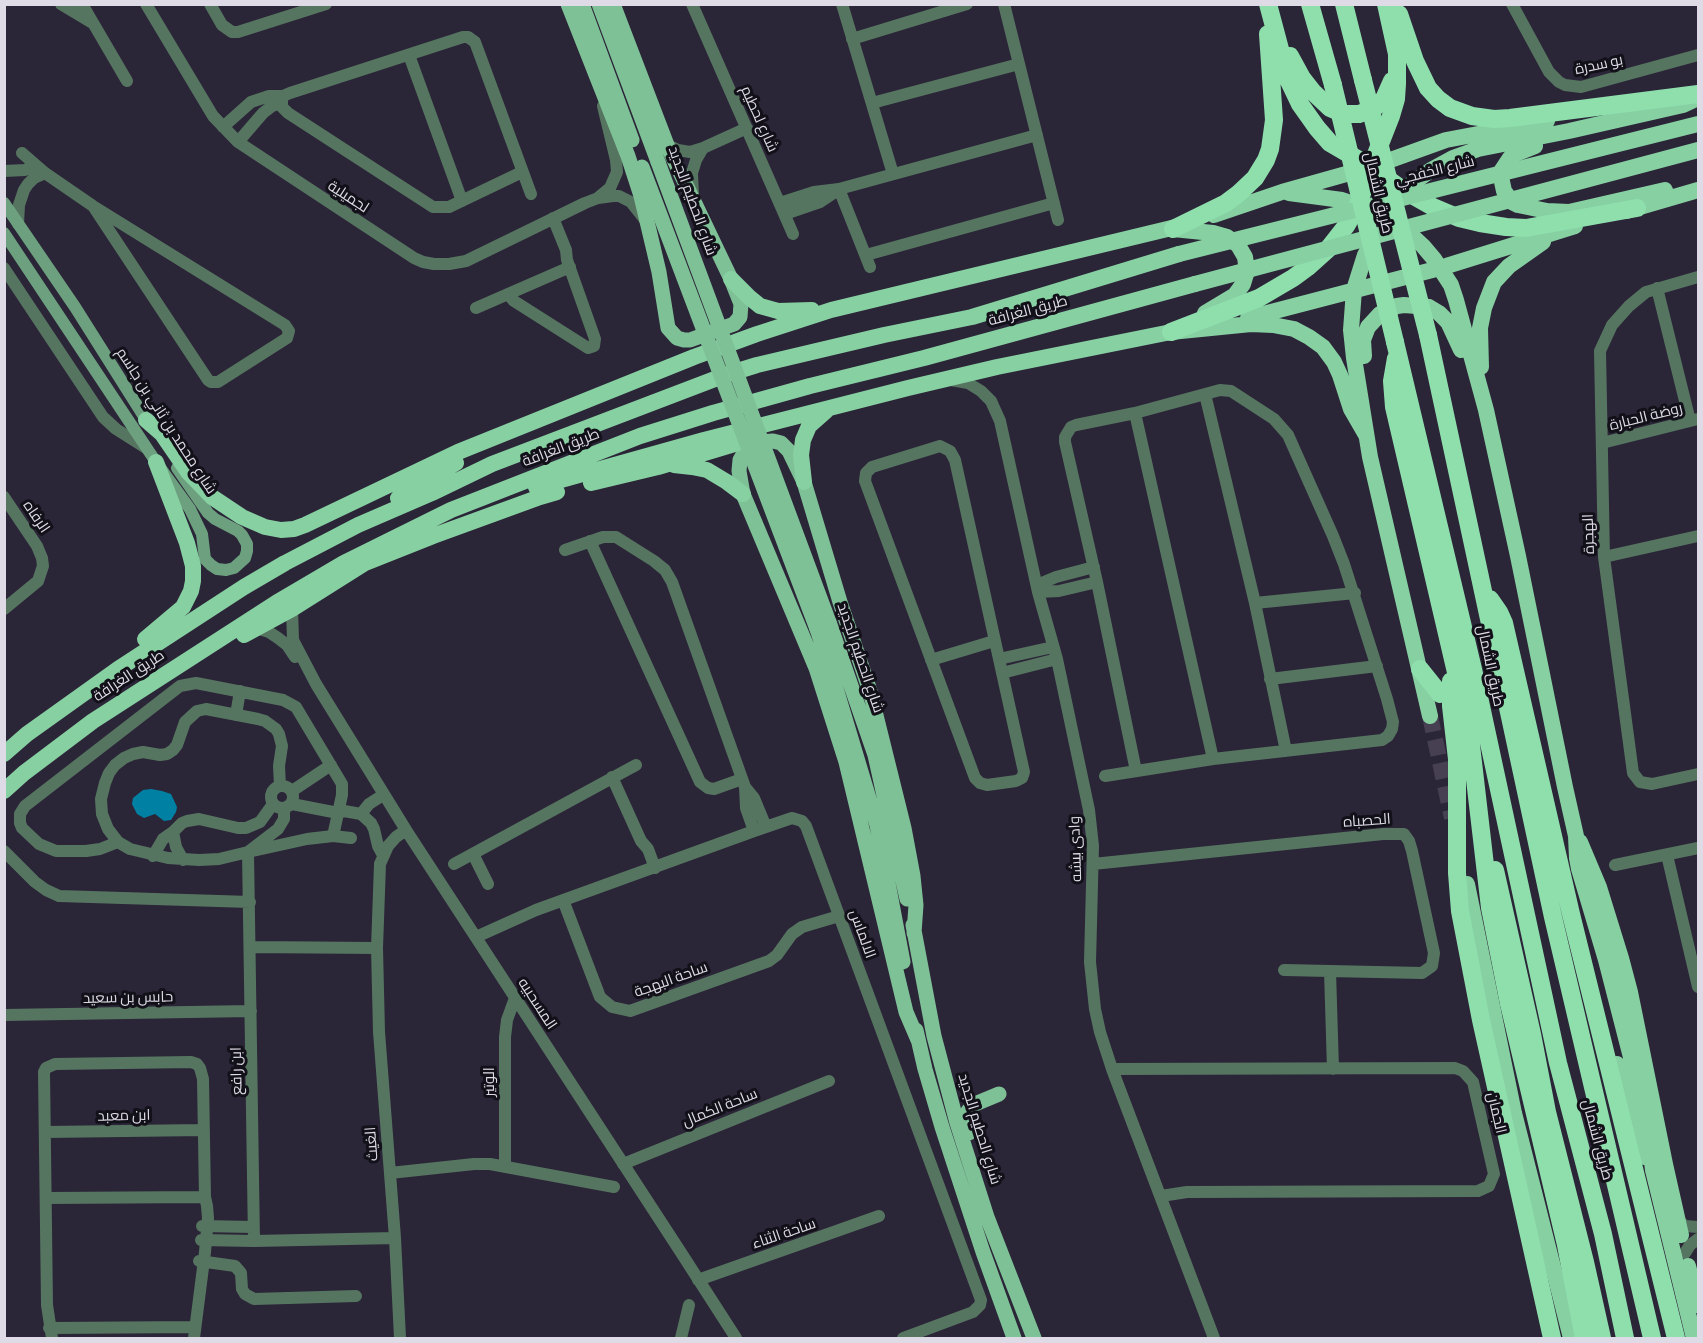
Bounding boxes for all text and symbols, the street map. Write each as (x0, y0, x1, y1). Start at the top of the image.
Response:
street label: بو سدرة (1573, 51, 1625, 79)
street label: شارع لحطيم (736, 83, 782, 155)
street label: شارع الحطيم الجديد (664, 144, 720, 258)
street label: طريق الشمال (1360, 151, 1396, 235)
street label: شارع الخفجي (1393, 152, 1477, 190)
street label: لجميلية (324, 177, 372, 217)
street label: طريق الغرافة (986, 292, 1070, 330)
street label: شارع محمد بن ثاني بن جاسم (112, 345, 220, 497)
street label: روضة الحبارة (1608, 399, 1684, 435)
street label: طريق الغرافة (520, 425, 602, 471)
street label: الرفاه (19, 497, 53, 537)
street label: الهجرة (1579, 514, 1599, 554)
street label: شارع الحطيم الجديد (833, 601, 887, 715)
street label: طريق الشمال (1473, 624, 1507, 708)
street label: طريق الغرافة (90, 646, 168, 706)
street label: الحصباه (1343, 810, 1391, 832)
street label: وادى بيشه (1066, 816, 1086, 882)
street label: الالماس (845, 907, 879, 961)
street label: ساحة البهجة (632, 958, 710, 1002)
street label: المسحبيه (514, 975, 560, 1033)
street label: حابس بن سعيد (83, 988, 173, 1008)
street label: ابن رافع (228, 1047, 246, 1095)
street label: الوتير (481, 1067, 499, 1097)
street label: شارع الحطيم الجديد (954, 1071, 1004, 1187)
street label: ساحة الكمال (680, 1085, 760, 1131)
street label: الجمان (1483, 1091, 1509, 1135)
street label: طريق الشمال (1578, 1098, 1616, 1182)
street label: ابن معبد (97, 1107, 151, 1125)
street label: الغيث (362, 1126, 382, 1162)
street label: ساحة الثناء (750, 1215, 818, 1253)

